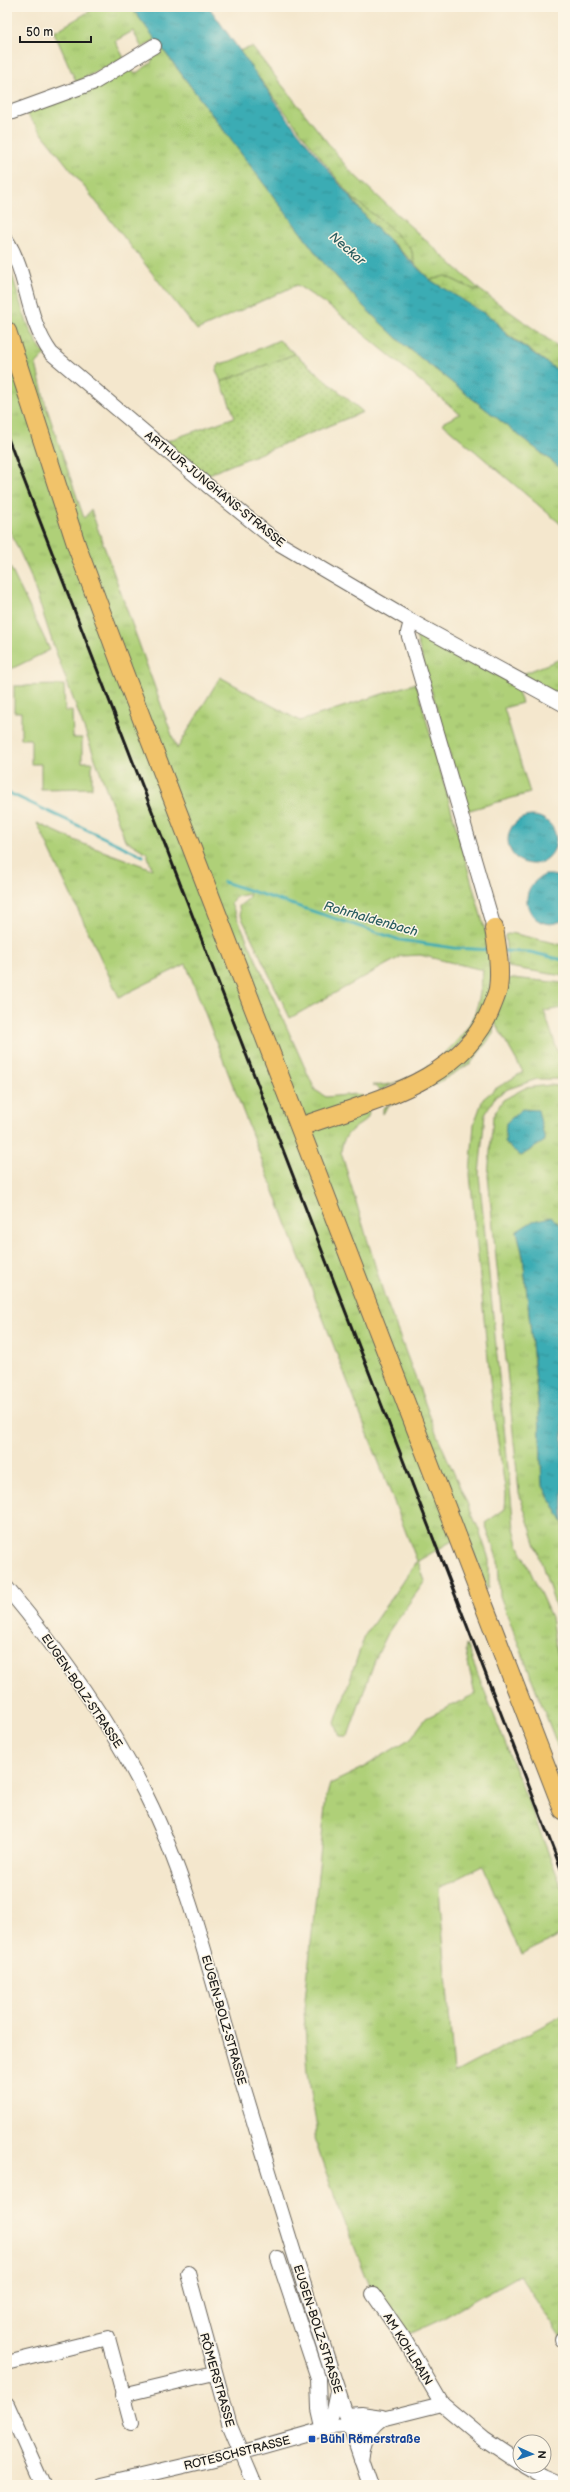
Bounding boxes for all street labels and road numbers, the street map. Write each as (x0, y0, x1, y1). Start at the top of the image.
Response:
street label: ARTHUR-JUNGHANS-STRASSE (142, 428, 288, 551)
street label: EUGEN-BOLZ-STRASSE (38, 1631, 125, 1751)
street label: EUGEN-BOLZ-STRASSE (198, 1953, 249, 2087)
street label: EUGEN-BOLZ-STRASSE (290, 2263, 345, 2396)
street label: AM KOHLRAIN (379, 2311, 436, 2388)
street label: RÖMERSTRASSE (196, 2331, 238, 2429)
street label: ROTESCHSTRASSE (182, 2433, 292, 2474)

